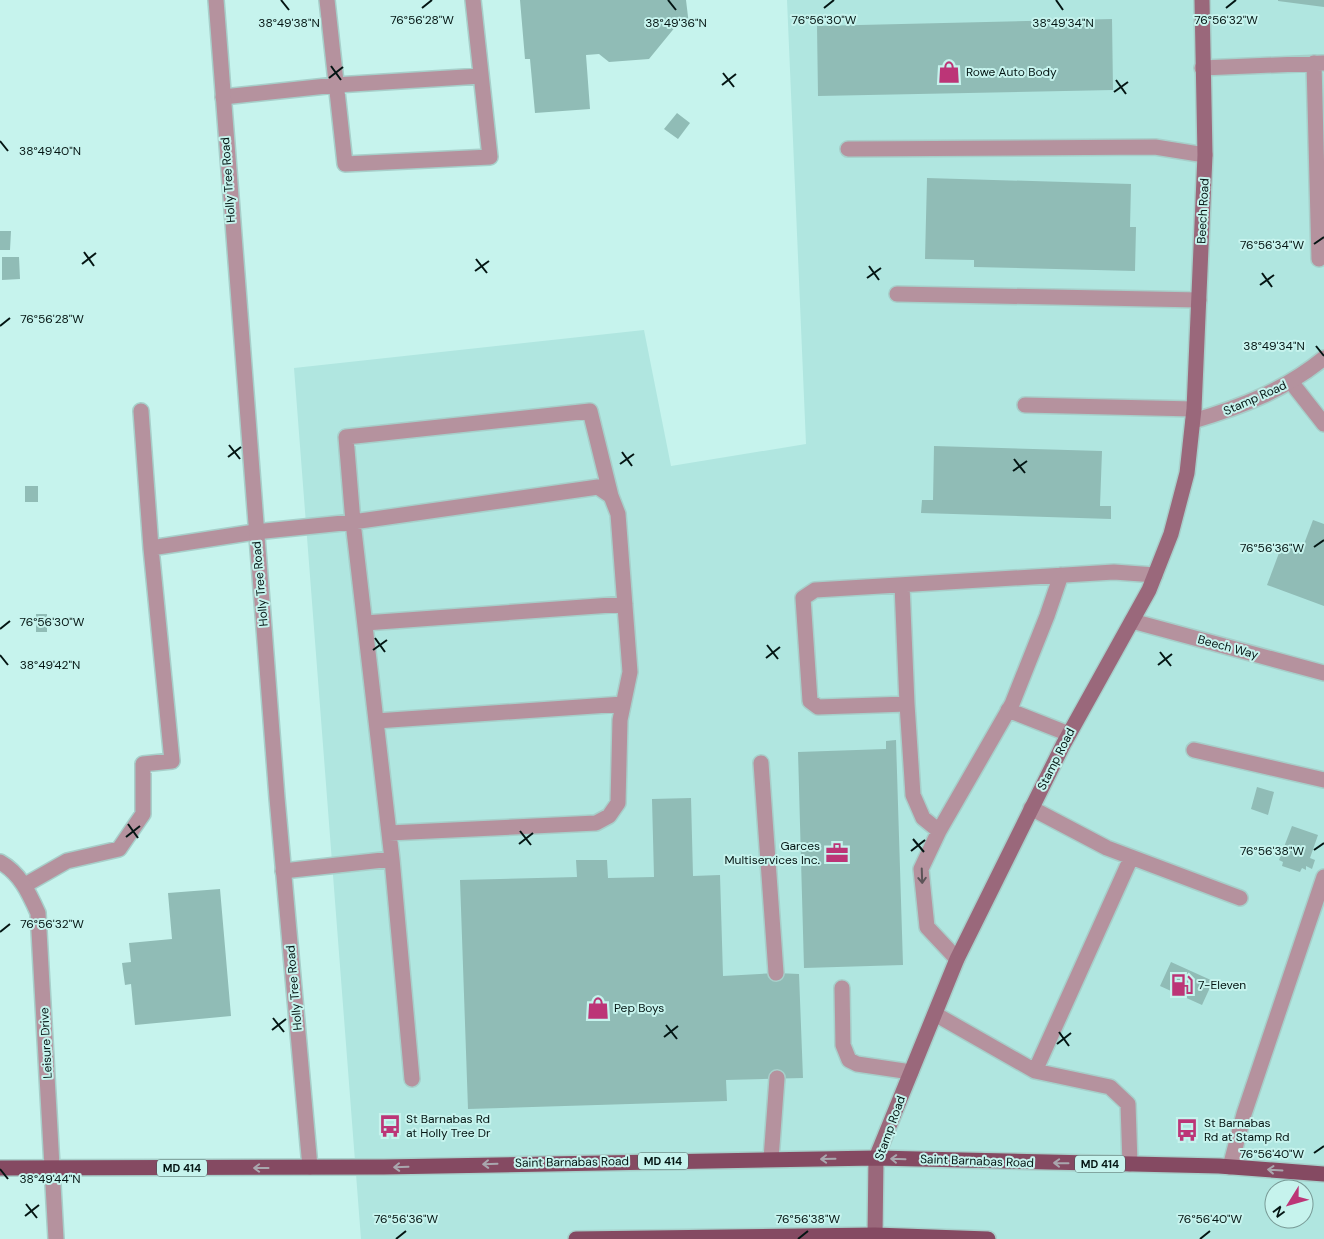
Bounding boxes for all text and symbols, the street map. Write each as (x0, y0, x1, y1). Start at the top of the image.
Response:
text: 76°56'28"W (390, 12, 454, 28)
text: 76°56'30"W (792, 12, 857, 28)
text: 76°56'32"W (1194, 12, 1258, 28)
text: 38°49'38"N (258, 15, 320, 31)
text: 38°49'36"N (645, 15, 707, 31)
text: 38°49'34"N (1032, 15, 1094, 31)
shop icon: Rowe Auto Body (936, 59, 962, 85)
place label: Rowe Auto Body (966, 64, 1057, 80)
street label: Holly Tree Road (217, 137, 239, 223)
text: 38°49'40"N (19, 143, 81, 159)
street label: Beech Road (1193, 178, 1213, 244)
text: 76°56'34"W (1240, 237, 1304, 253)
text: 76°56'28"W (20, 311, 84, 327)
text: 38°49'34"N (1243, 338, 1305, 354)
street label: Stamp Road (1221, 377, 1289, 419)
text: 76°56'36"W (1240, 540, 1305, 556)
street label: Holly Tree Road (248, 541, 272, 627)
text: 76°56'30"W (20, 614, 85, 630)
street label: Beech Way (1196, 631, 1260, 663)
text: 38°49'42"N (20, 657, 80, 673)
street label: Stamp Road (1034, 725, 1078, 793)
place label: Garces Multiservices Inc. (724, 838, 820, 868)
office icon: Garces Multiservices Inc. (824, 840, 850, 866)
text: 76°56'38"W (1240, 843, 1304, 859)
one-way arrow (918, 867, 927, 883)
text: 76°56'32"W (20, 916, 84, 932)
street label: Holly Tree Road (282, 945, 306, 1031)
fuel station icon: 7-Eleven (1169, 972, 1195, 998)
place label: 7-Eleven (1198, 977, 1246, 993)
shop icon: Pep Boys (585, 995, 611, 1021)
place label: Pep Boys (614, 1000, 664, 1016)
street label: Leisure Drive (36, 1007, 56, 1079)
street label: Stamp Road (871, 1094, 909, 1162)
place label: St Barnabas Rd at Holly Tree Dr (406, 1111, 491, 1141)
bus stop icon: St Barnabas Rd at Holly Tree Dr (377, 1113, 403, 1139)
place label: St Barnabas Rd at Stamp Rd (1204, 1115, 1290, 1145)
bus stop icon: St Barnabas Rd at Stamp Rd (1174, 1117, 1200, 1143)
text: 76°56'40"W (1240, 1146, 1305, 1162)
street label: Saint Barnabas Road (920, 1151, 1034, 1171)
road number: MD 414 (638, 1152, 688, 1170)
street label: Saint Barnabas Road (515, 1153, 629, 1171)
one-way arrow (820, 1154, 836, 1163)
one-way arrow (890, 1154, 906, 1163)
road number: MD 414 (1075, 1156, 1125, 1172)
one-way arrow (1053, 1158, 1069, 1168)
one-way arrow (482, 1159, 498, 1169)
road number: MD 414 (157, 1160, 207, 1176)
one-way arrow (393, 1162, 409, 1171)
one-way arrow (253, 1163, 270, 1173)
one-way arrow (1268, 1166, 1284, 1175)
text: 38°49'44"N (20, 1171, 80, 1187)
north arrow (1264, 1179, 1314, 1229)
text: N (1268, 1202, 1289, 1221)
text: 76°56'36"W (374, 1211, 439, 1227)
text: 76°56'38"W (776, 1211, 840, 1227)
text: 76°56'40"W (1178, 1211, 1243, 1227)

